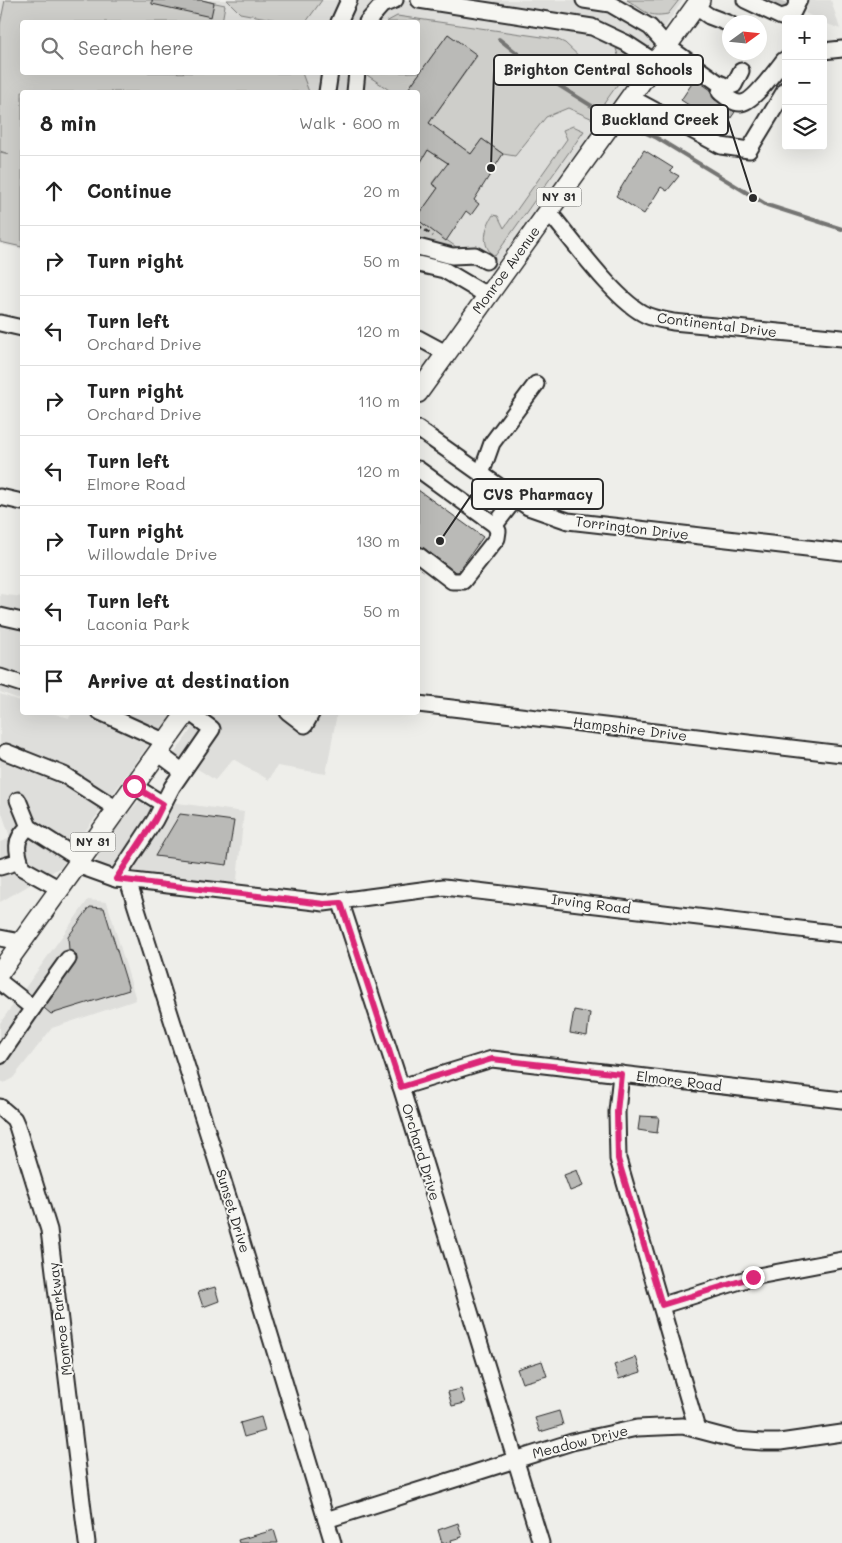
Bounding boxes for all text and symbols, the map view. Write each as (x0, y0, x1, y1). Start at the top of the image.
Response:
north arrow (722, 15, 767, 60)
map controls (782, 15, 827, 150)
button: + (782, 15, 827, 60)
search box (20, 20, 420, 75)
icon: search (38, 34, 66, 62)
text: Search here (78, 35, 194, 60)
callout: Brighton Central Schools (494, 55, 703, 85)
text: Brighton Central Schools (503, 59, 693, 79)
button: − (782, 60, 827, 105)
callout: Buckland Creek (591, 105, 728, 135)
button: layers (782, 105, 827, 150)
text: 8 min (40, 109, 96, 136)
text: Buckland Creek (601, 109, 719, 129)
text: Walk · 600 m (299, 112, 400, 133)
icon: ahead (40, 177, 68, 205)
text: Continue (87, 178, 172, 203)
text: 20 m (363, 180, 400, 201)
road number: NY 31 (536, 188, 582, 206)
street label: Monroe Avenue (467, 222, 544, 317)
icon: right (40, 247, 68, 275)
text: Turn right (87, 248, 184, 273)
text: 50 m (363, 250, 400, 271)
text: Turn left (87, 308, 170, 333)
street label: Continental Drive (656, 308, 778, 341)
icon: left (40, 317, 68, 345)
text: 120 m (356, 320, 400, 341)
text: Orchard Drive (87, 333, 202, 354)
text: Turn right (87, 378, 184, 403)
icon: right (40, 387, 68, 415)
text: 110 m (358, 390, 400, 411)
text: Orchard Drive (87, 403, 202, 424)
text: Turn left (87, 448, 170, 473)
icon: left (40, 457, 68, 485)
text: 120 m (356, 460, 400, 481)
text: Elmore Road (87, 473, 185, 494)
callout: CVS Pharmacy (472, 479, 603, 509)
text: CVS Pharmacy (483, 484, 593, 504)
street label: Torrington Drive (574, 511, 690, 544)
text: Turn right (87, 518, 184, 543)
icon: right (40, 527, 68, 555)
text: 130 m (356, 530, 400, 551)
text: Willowdale Drive (87, 543, 217, 564)
text: Turn left (87, 588, 170, 613)
icon: left (40, 597, 68, 625)
text: 50 m (363, 600, 400, 621)
text: Laconia Park (87, 613, 189, 634)
icon: arrive (40, 667, 68, 695)
text: Arrive at destination (87, 668, 290, 693)
street label: Hampshire Drive (572, 712, 688, 745)
route start (123, 775, 146, 798)
road number: NY 31 (70, 832, 116, 852)
street label: Irving Road (550, 889, 632, 918)
street label: Elmore Road (635, 1066, 723, 1095)
street label: Orchard Drive (398, 1101, 445, 1203)
street label: Sunset Drive (212, 1167, 255, 1255)
street label: Monroe Parkway (43, 1261, 76, 1377)
route end (742, 1266, 765, 1289)
street label: Meadow Drive (530, 1420, 630, 1463)

